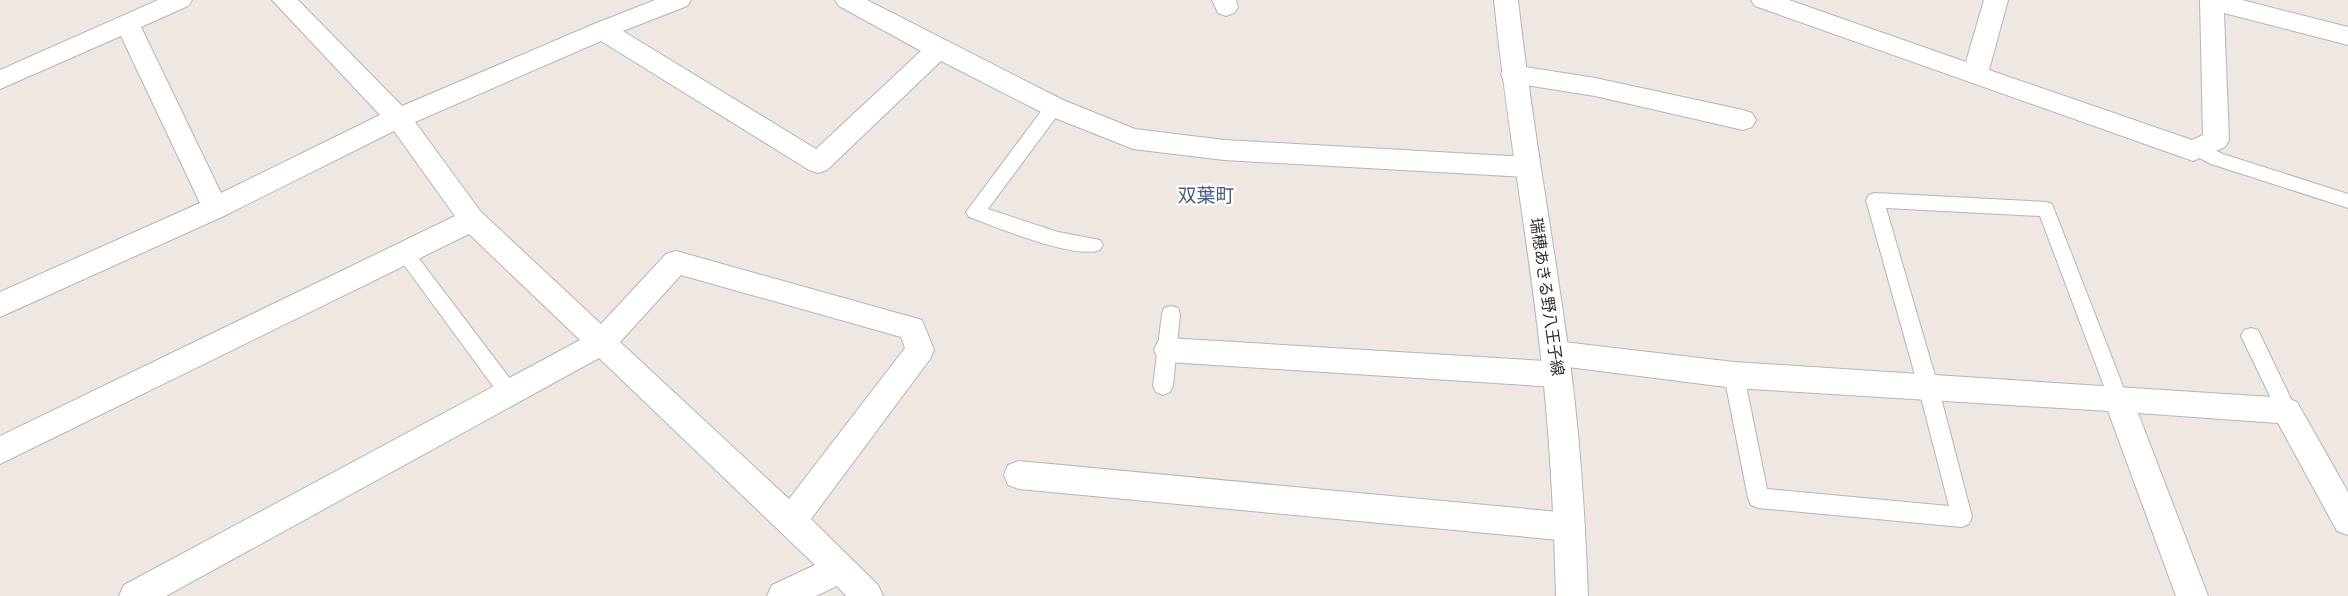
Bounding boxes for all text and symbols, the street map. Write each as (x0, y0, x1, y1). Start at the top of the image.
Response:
district label: 双葉町 (1177, 185, 1235, 208)
street label: 瑞穂あきる野八王子線 (1525, 217, 1567, 377)

